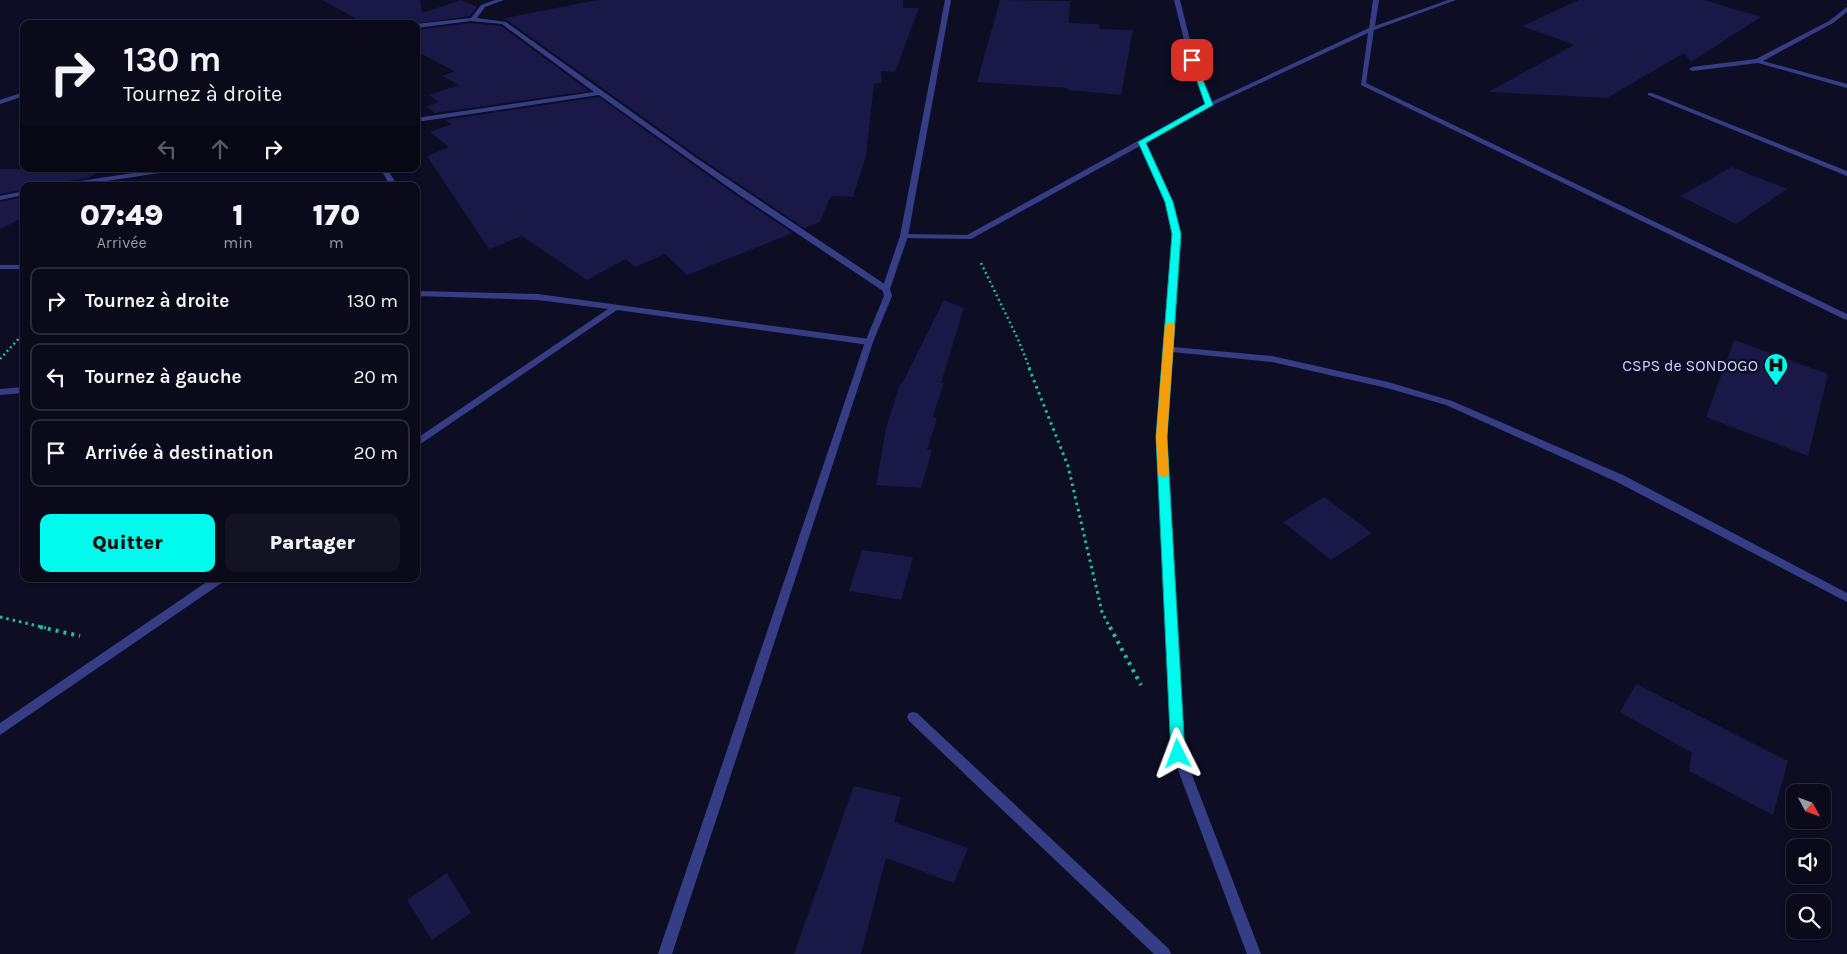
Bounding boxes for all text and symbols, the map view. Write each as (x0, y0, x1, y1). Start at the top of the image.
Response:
text: 130 m (123, 39, 221, 80)
pin (1171, 39, 1213, 81)
icon: right (40, 40, 105, 105)
icon: arrive (1178, 46, 1206, 74)
text: Tournez à droite (123, 81, 282, 107)
icon: left (153, 135, 181, 163)
icon: ahead (206, 135, 234, 163)
icon: right (259, 135, 287, 163)
text: 07:49 (80, 197, 163, 233)
text: 1 (232, 197, 244, 233)
text: 170 (313, 197, 360, 233)
text: Arrivée (97, 233, 147, 252)
text: min (223, 233, 253, 252)
text: m (329, 233, 344, 252)
icon: right (42, 287, 70, 315)
text: Tournez à droite (85, 290, 229, 312)
text: 130 m (347, 290, 398, 312)
hospital icon: CSPS de SONDOGO (1763, 352, 1789, 386)
place label: CSPS de SONDOGO (1622, 356, 1758, 375)
icon: left (42, 363, 70, 391)
text: Tournez à gauche (85, 366, 242, 388)
text: 20 m (353, 366, 398, 388)
icon: arrive (42, 439, 70, 467)
text: Arrivée à destination (85, 442, 274, 464)
text: 20 m (353, 442, 398, 464)
button: Quitter (40, 514, 215, 572)
button: Partager (225, 514, 400, 572)
position arrow (1151, 727, 1203, 779)
north arrow (1786, 784, 1831, 829)
map controls (1786, 784, 1831, 939)
button: sound (1786, 839, 1831, 884)
button: search (1786, 894, 1831, 939)

